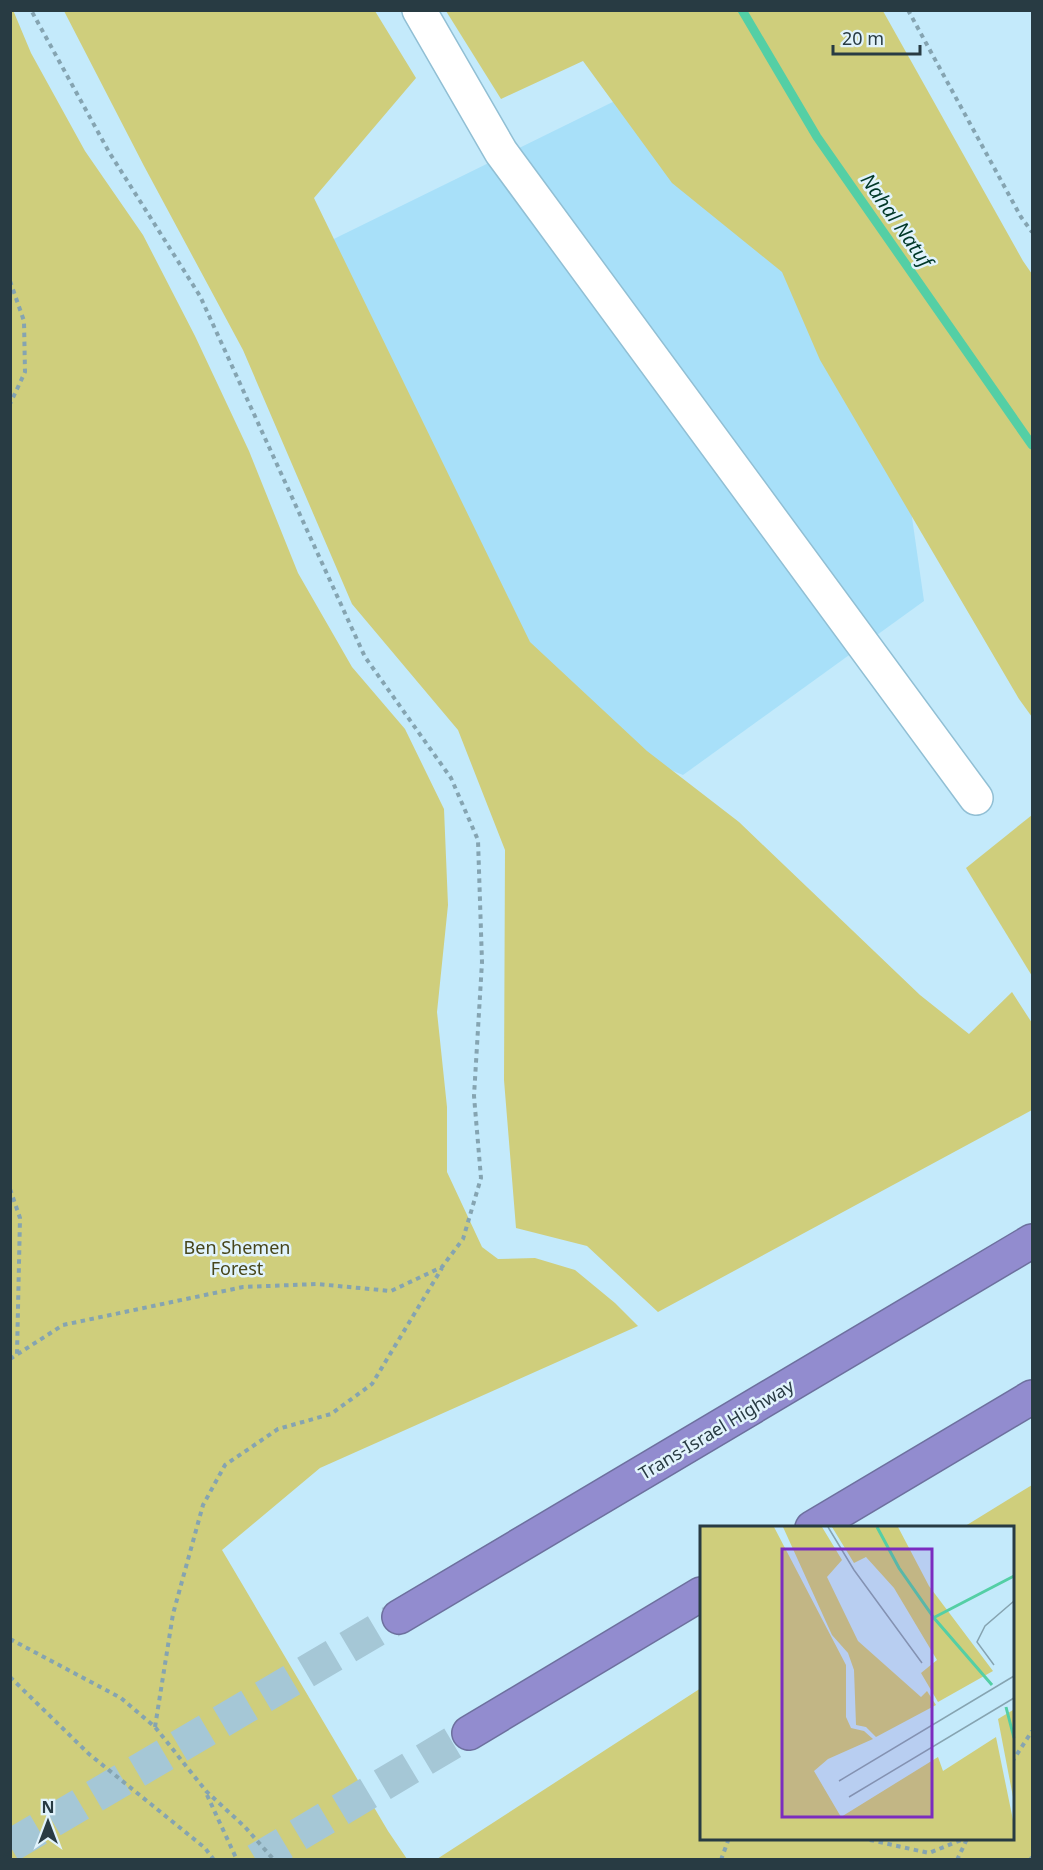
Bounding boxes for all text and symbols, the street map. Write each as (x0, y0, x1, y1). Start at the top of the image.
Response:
scale bar (833, 18, 920, 56)
text: 20 m (842, 26, 884, 50)
water label: Nahal Natuf (855, 168, 941, 274)
park label: Ben Shemen Forest (184, 1235, 290, 1280)
street label: Trans-Israel Highway (634, 1373, 799, 1485)
inset map (700, 1526, 1013, 1840)
north arrow (18, 1792, 78, 1852)
text: N (41, 1796, 55, 1818)

